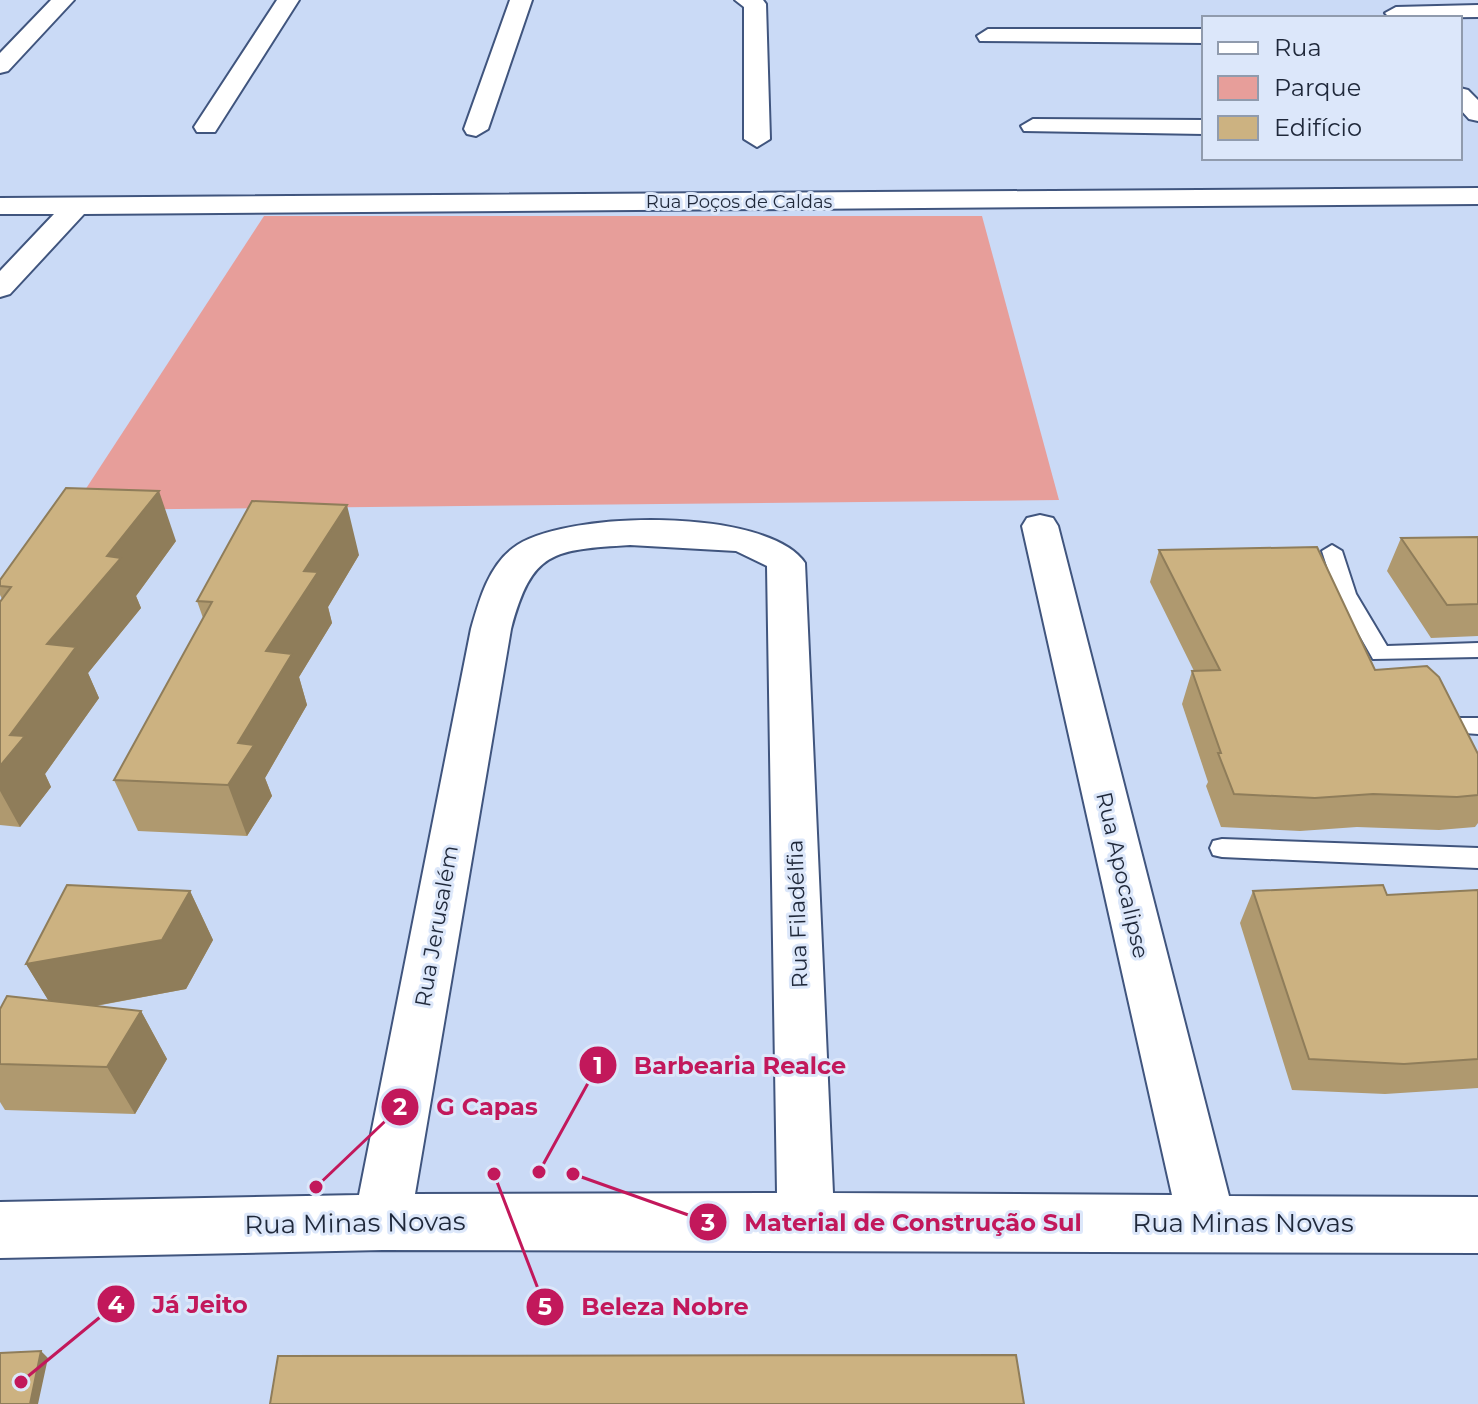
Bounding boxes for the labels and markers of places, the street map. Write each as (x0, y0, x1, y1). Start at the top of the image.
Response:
callout: Barbearia Realce (578, 1041, 862, 1089)
callout: G Capas (380, 1083, 554, 1131)
callout: Material de Construção Sul (688, 1198, 1098, 1246)
callout: Já Jeito (96, 1280, 264, 1328)
callout: Beleza Nobre (525, 1283, 764, 1331)

